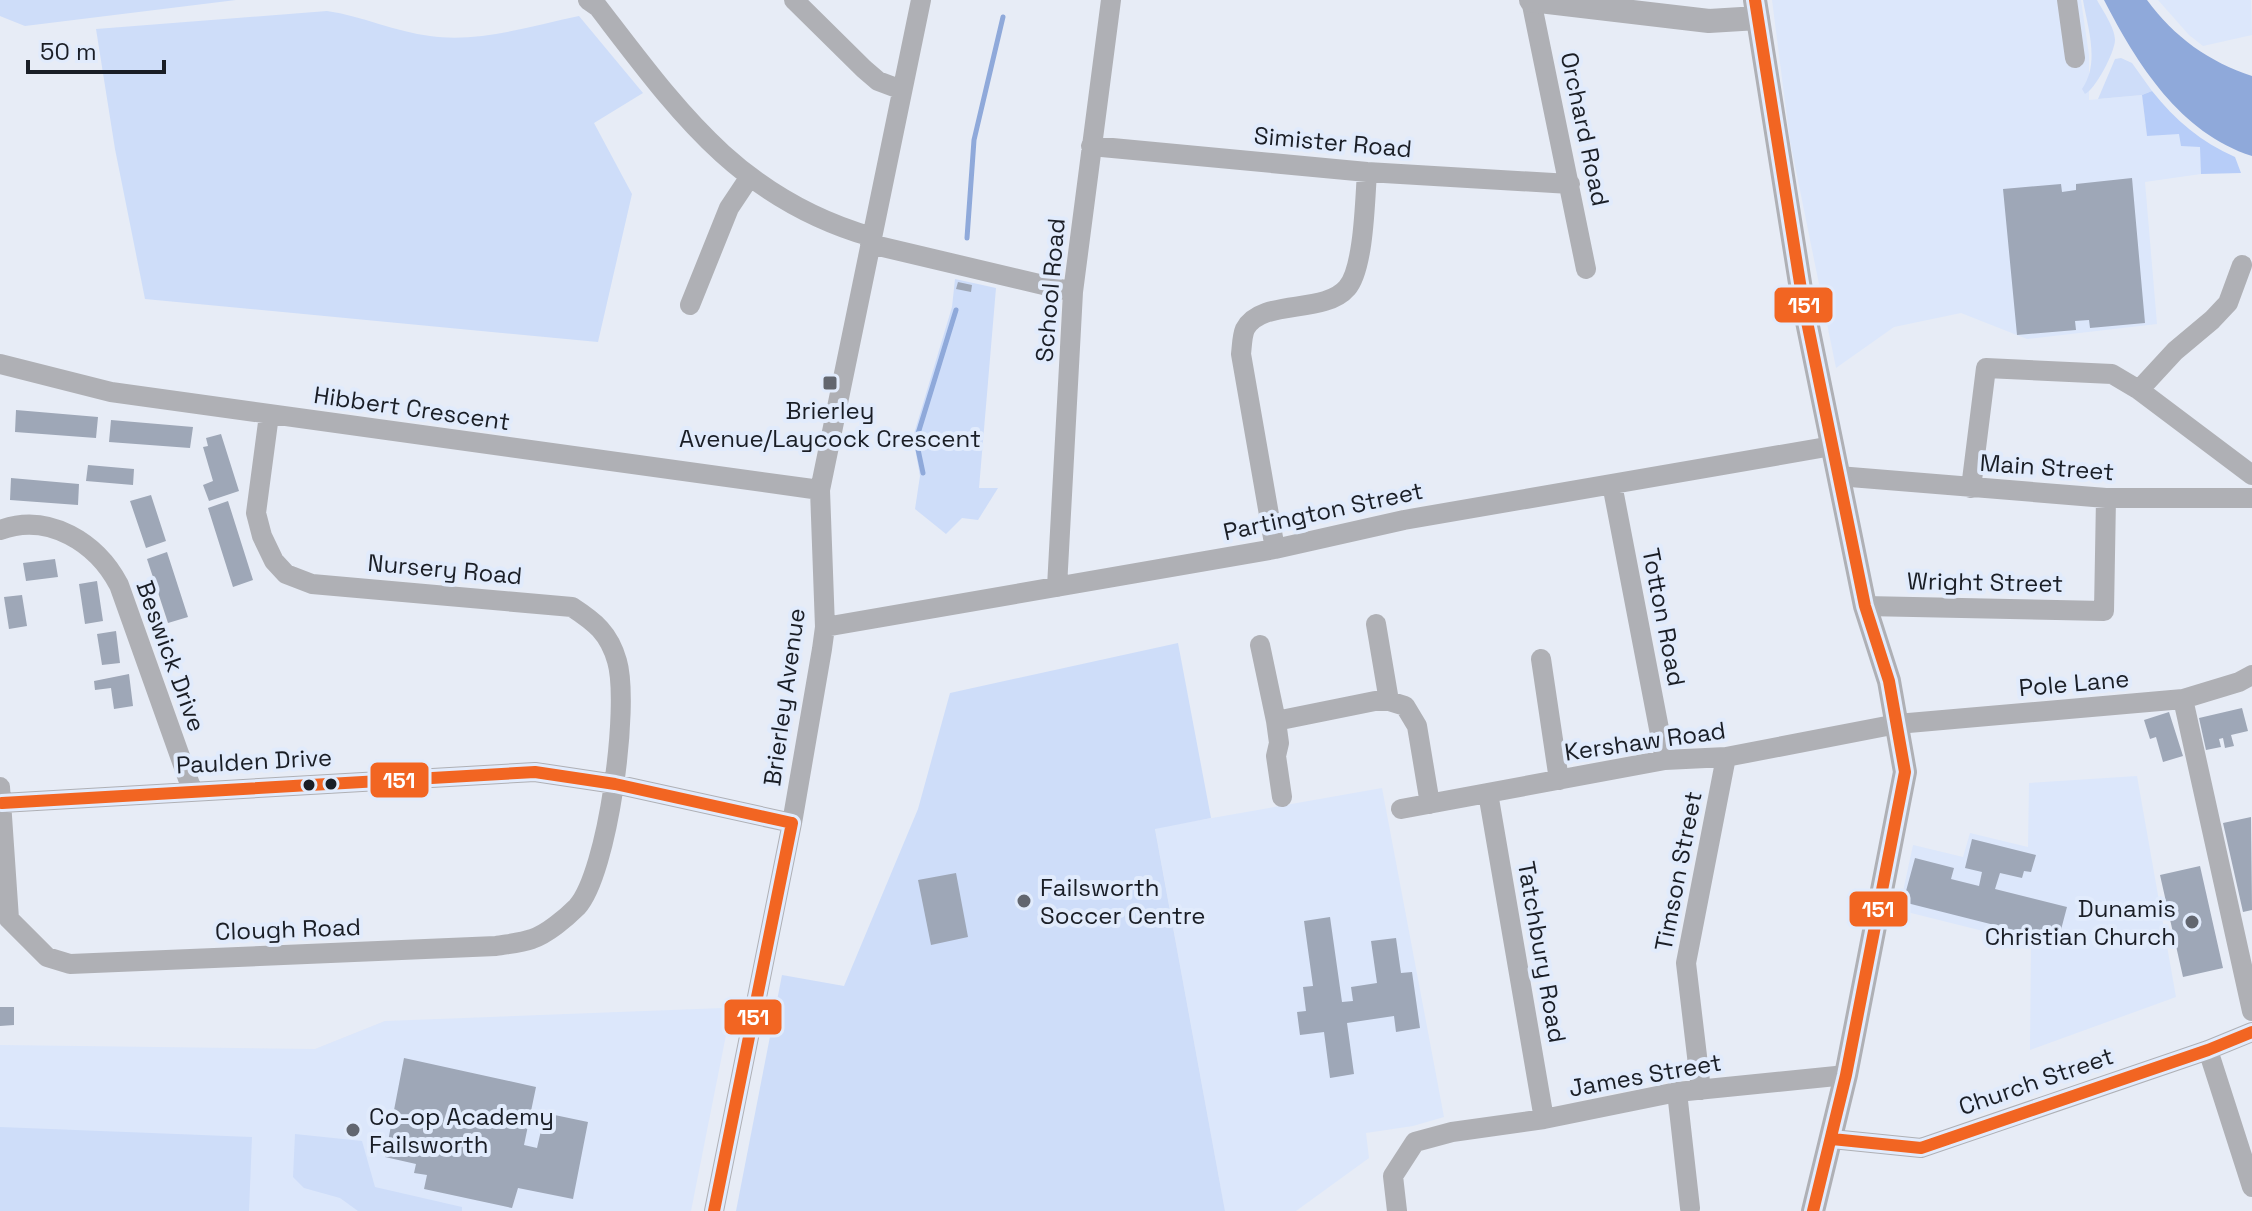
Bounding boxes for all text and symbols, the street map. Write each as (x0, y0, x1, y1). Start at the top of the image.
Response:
scale bar (28, 24, 164, 74)
text: 50 m (40, 36, 97, 67)
street label: Orchard Road (1554, 49, 1616, 209)
street label: Simister Road (1253, 120, 1413, 164)
street label: School Road (1028, 217, 1072, 363)
line badge: 151 (1773, 286, 1834, 324)
text: 151 (1788, 291, 1820, 319)
marker: Brierley Avenue/Laycock Crescent (821, 374, 839, 392)
street label: Hibbert Crescent (312, 379, 512, 437)
place label: Brierley Avenue/Laycock Crescent (679, 395, 981, 454)
street label: Main Street (1979, 447, 2115, 487)
street label: Partington Street (1220, 475, 1426, 547)
street label: Totton Road (1635, 545, 1693, 689)
street label: Nursery Road (366, 547, 524, 591)
street label: Wright Street (1907, 565, 2063, 599)
street label: Beswick Drive (129, 576, 213, 736)
street label: Brierley Avenue (756, 606, 812, 788)
street label: Pole Lane (2017, 663, 2131, 703)
street label: Kershaw Road (1562, 714, 1728, 768)
street label: Paulden Drive (175, 741, 333, 781)
line badge: 151 (369, 761, 430, 799)
text: 151 (383, 766, 415, 794)
unlabelled marker (323, 776, 339, 792)
unlabelled marker (301, 777, 317, 793)
street label: Timson Street (1647, 788, 1709, 954)
street label: Tatchbury Road (1511, 859, 1573, 1045)
place label: Failsworth Soccer Centre (1040, 872, 1206, 931)
line badge: 151 (1848, 890, 1909, 928)
marker: Failsworth Soccer Centre (1015, 892, 1033, 910)
place label: Dunamis Christian Church (1985, 893, 2176, 952)
text: 151 (1862, 895, 1894, 923)
street label: Clough Road (214, 911, 362, 947)
marker: Dunamis Christian Church (2183, 913, 2201, 931)
line badge: 151 (723, 998, 783, 1036)
text: 151 (737, 1003, 769, 1031)
street label: Church Street (1954, 1040, 2118, 1122)
street label: James Street (1566, 1046, 1724, 1104)
place label: Co-op Academy Failsworth (369, 1101, 554, 1160)
marker: Co-op Academy Failsworth (344, 1121, 362, 1139)

